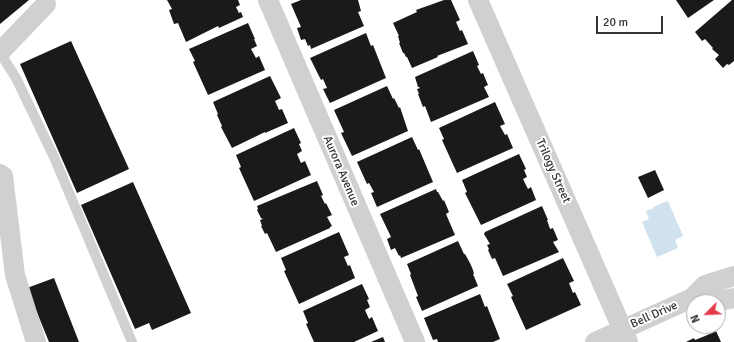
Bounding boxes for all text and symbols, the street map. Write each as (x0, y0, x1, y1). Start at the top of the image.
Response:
scale bar (598, 8, 665, 34)
text: 20 m (603, 15, 628, 30)
street label: Aurora Avenue (320, 134, 362, 208)
street label: Trilogy Street (532, 137, 574, 205)
north arrow (686, 294, 726, 334)
street label: Bell Drive (628, 298, 680, 332)
text: N (688, 313, 703, 325)

